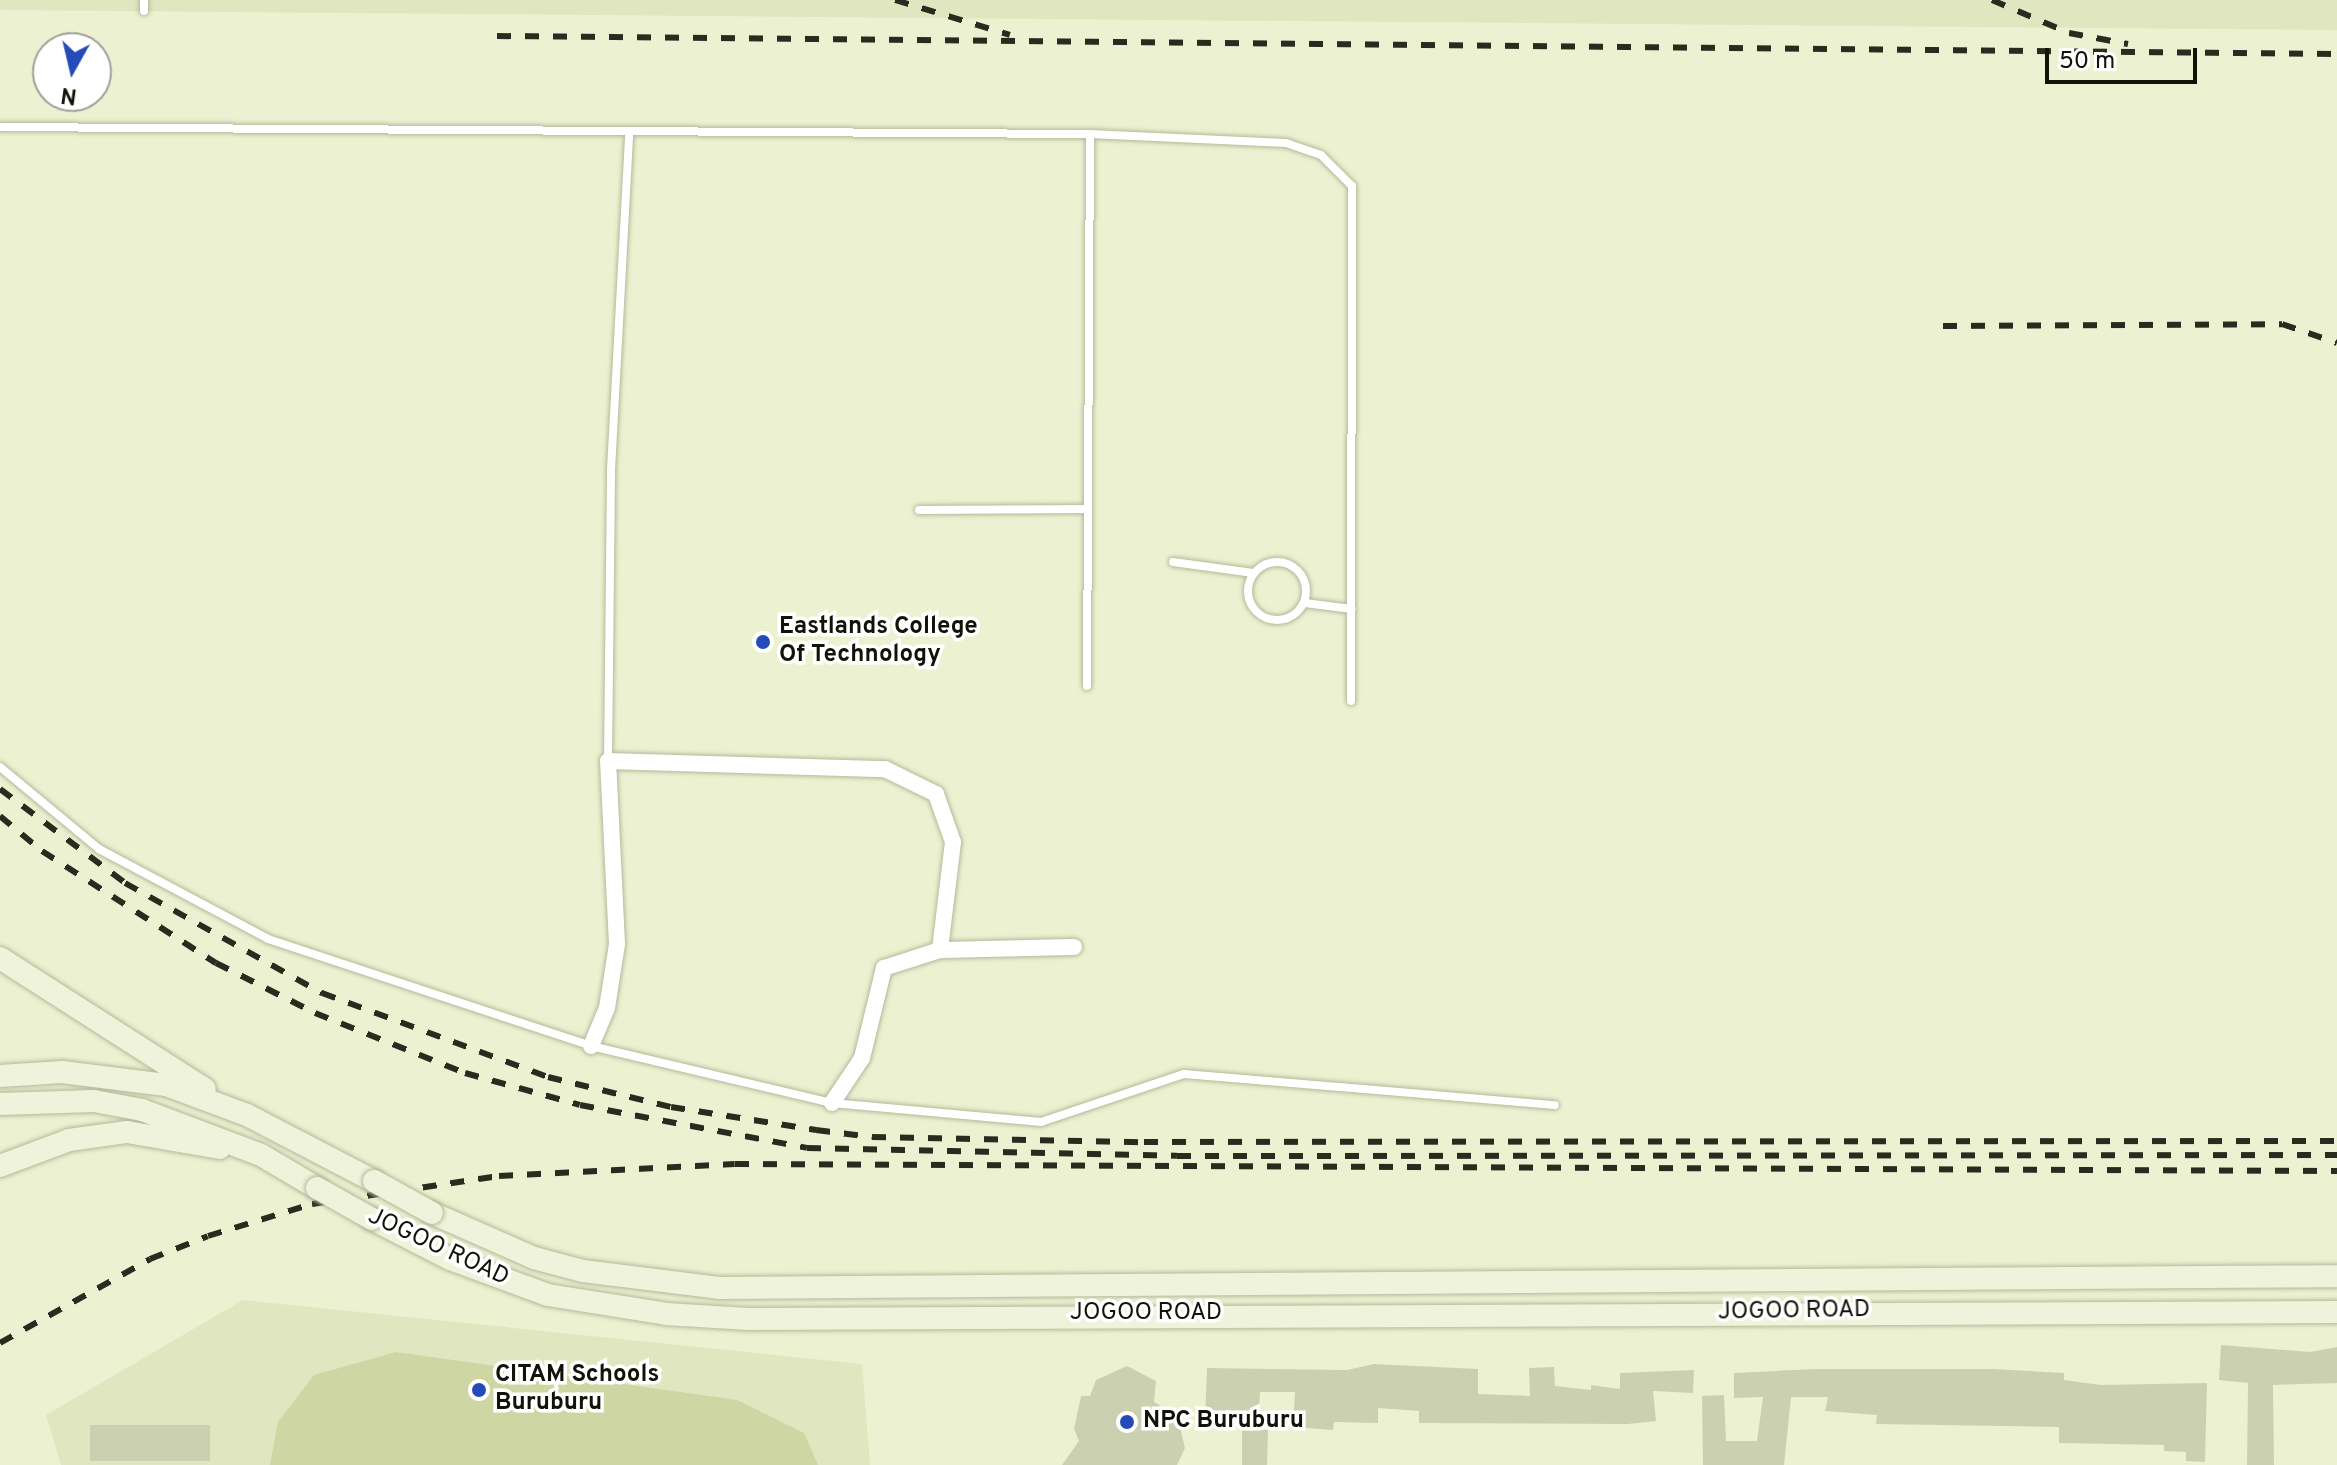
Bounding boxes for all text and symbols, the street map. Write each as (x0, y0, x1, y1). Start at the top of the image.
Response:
north arrow (32, 32, 112, 112)
scale bar (2049, 32, 2201, 82)
text: 50 m (2059, 47, 2115, 77)
text: N (59, 80, 79, 109)
place label: Eastlands College Of Technology (779, 614, 978, 670)
marker: Eastlands College Of Technology (754, 633, 772, 651)
street label: JOGOO ROAD (363, 1203, 513, 1293)
street label: JOGOO ROAD (1718, 1296, 1870, 1328)
street label: JOGOO ROAD (1070, 1300, 1222, 1328)
place label: CITAM Schools Buruburu (495, 1362, 659, 1418)
marker: CITAM Schools Buruburu (470, 1381, 488, 1399)
place label: NPC Buruburu (1143, 1408, 1304, 1436)
marker: NPC Buruburu (1118, 1413, 1136, 1431)

